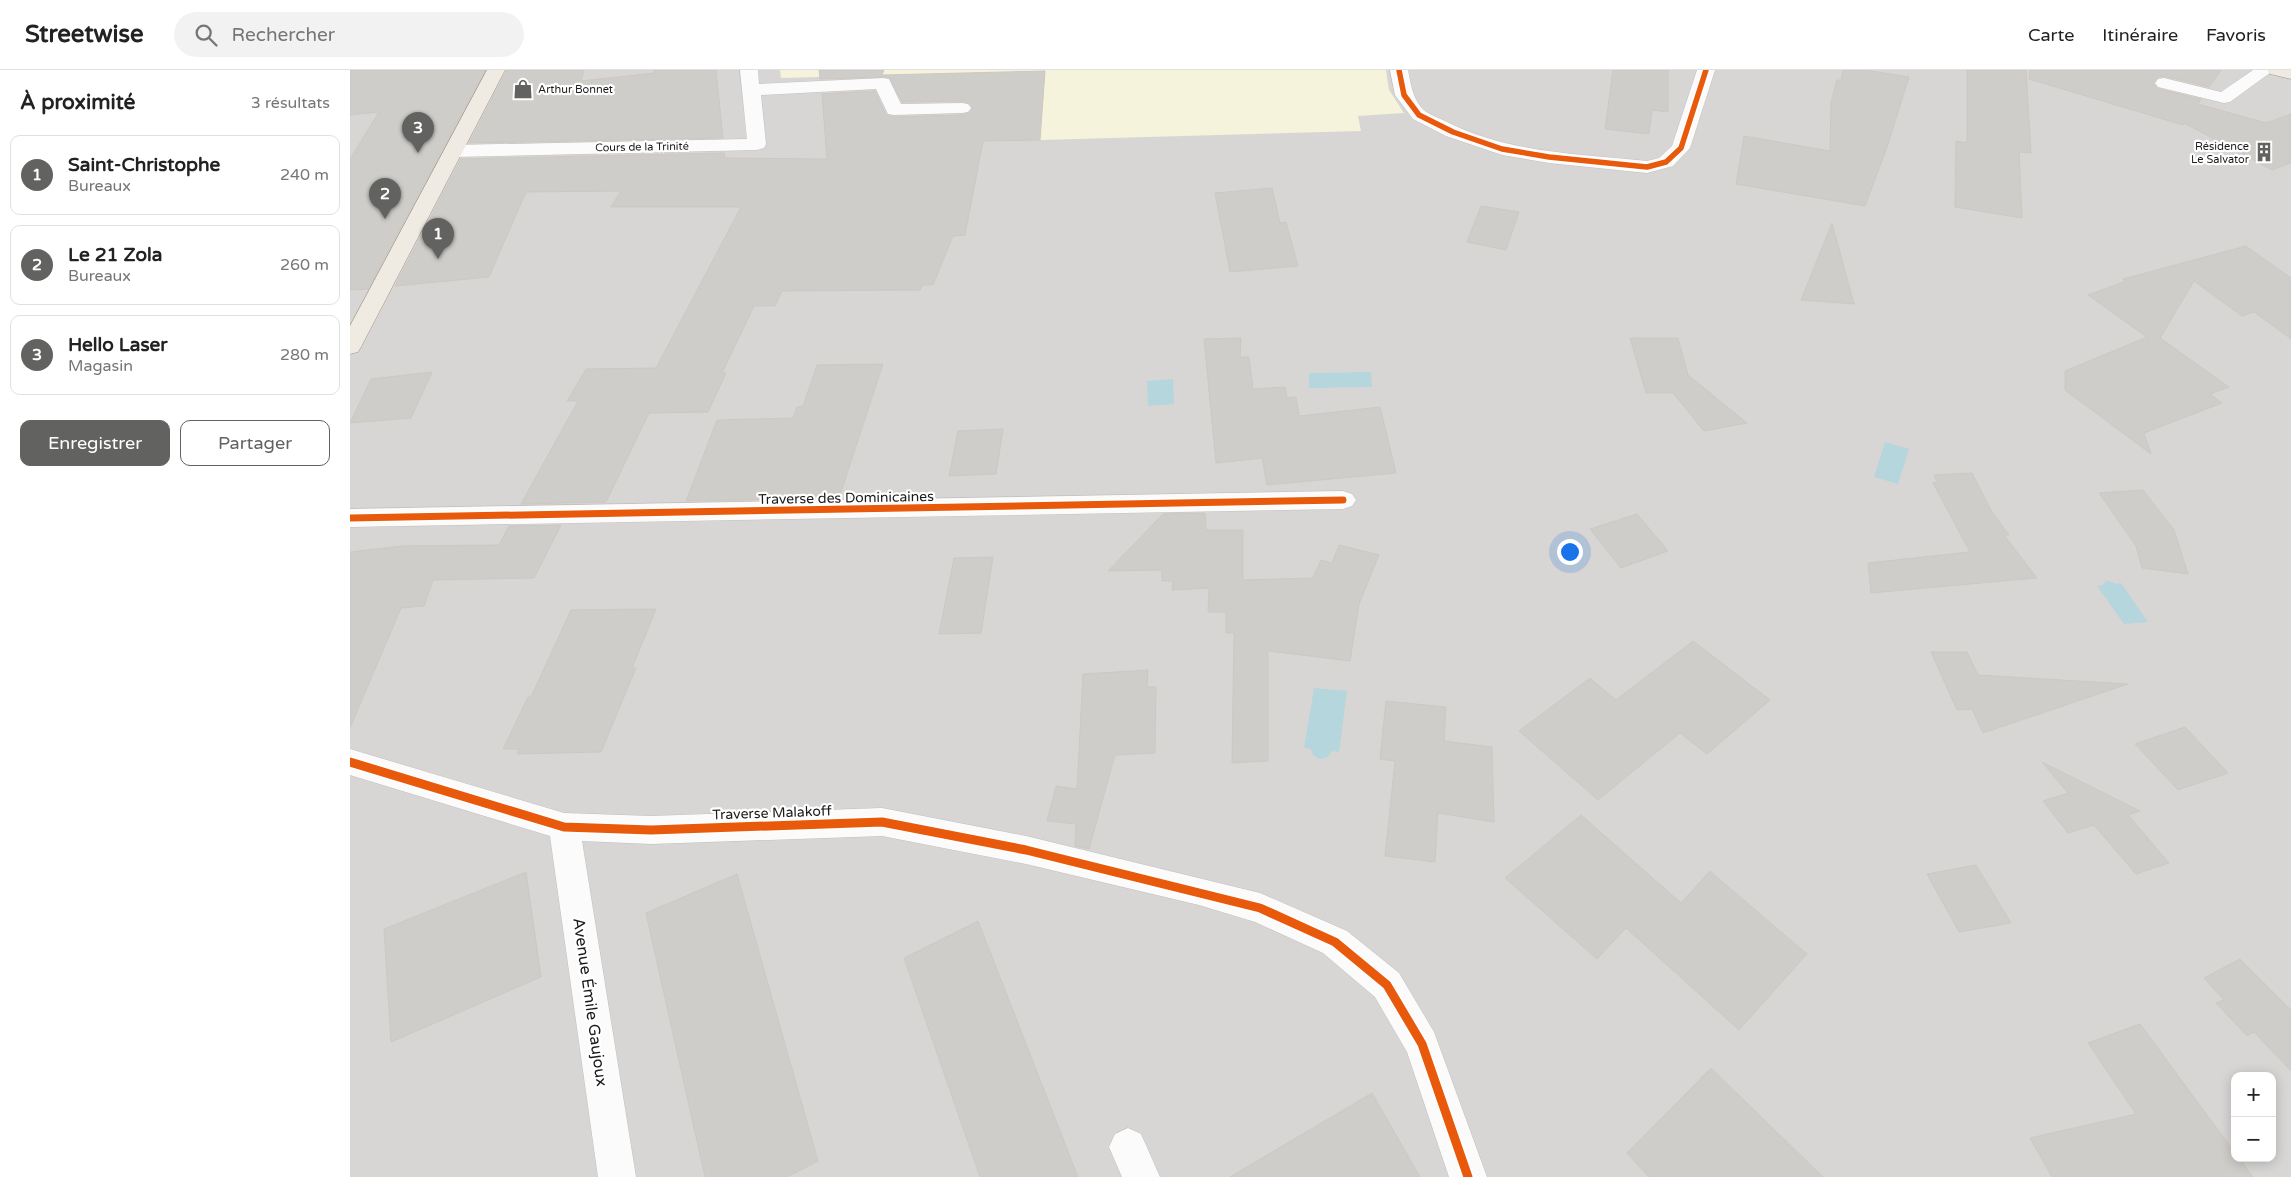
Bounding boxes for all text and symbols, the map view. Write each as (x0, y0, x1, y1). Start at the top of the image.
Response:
search box (174, 12, 524, 57)
text: Streetwise (25, 20, 144, 49)
icon: search (192, 21, 220, 49)
text: Rechercher (232, 24, 335, 46)
text: Carte (2028, 24, 2074, 46)
text: Itinéraire (2102, 24, 2178, 46)
text: Favoris (2206, 24, 2266, 46)
shop icon: Arthur Bonnet (512, 78, 534, 100)
place label: Arthur Bonnet (538, 83, 613, 96)
text: À proximité (20, 90, 135, 115)
text: 3 résultats (251, 93, 330, 113)
pin: 3 (402, 112, 434, 153)
street label: Cours de la Trinité (595, 140, 689, 154)
place label: Résidence Le Salvator (2191, 140, 2250, 166)
building icon: Résidence Le Salvator (2253, 141, 2275, 163)
text: Saint-Christophe (68, 154, 220, 176)
text: 1 (32, 165, 42, 185)
text: 240 m (280, 165, 329, 185)
text: Bureaux (68, 176, 131, 196)
pin: 2 (369, 178, 401, 219)
pin: 1 (422, 218, 454, 259)
text: Le 21 Zola (68, 244, 163, 266)
text: 2 (32, 255, 42, 275)
text: 260 m (280, 255, 329, 275)
text: Bureaux (68, 266, 131, 286)
text: Hello Laser (68, 334, 168, 356)
text: 3 (32, 345, 42, 365)
text: 280 m (280, 345, 329, 365)
text: Magasin (68, 356, 133, 376)
button: Enregistrer (20, 420, 170, 466)
button: Partager (180, 420, 330, 466)
street label: Traverse des Dominicaines (758, 488, 934, 508)
your location (1557, 539, 1583, 565)
street label: Traverse Malakoff (712, 802, 832, 824)
street label: Avenue Émile Gaujoux (568, 916, 612, 1088)
map controls (2231, 1072, 2276, 1162)
button: + (2231, 1072, 2276, 1117)
button: − (2231, 1117, 2276, 1162)

